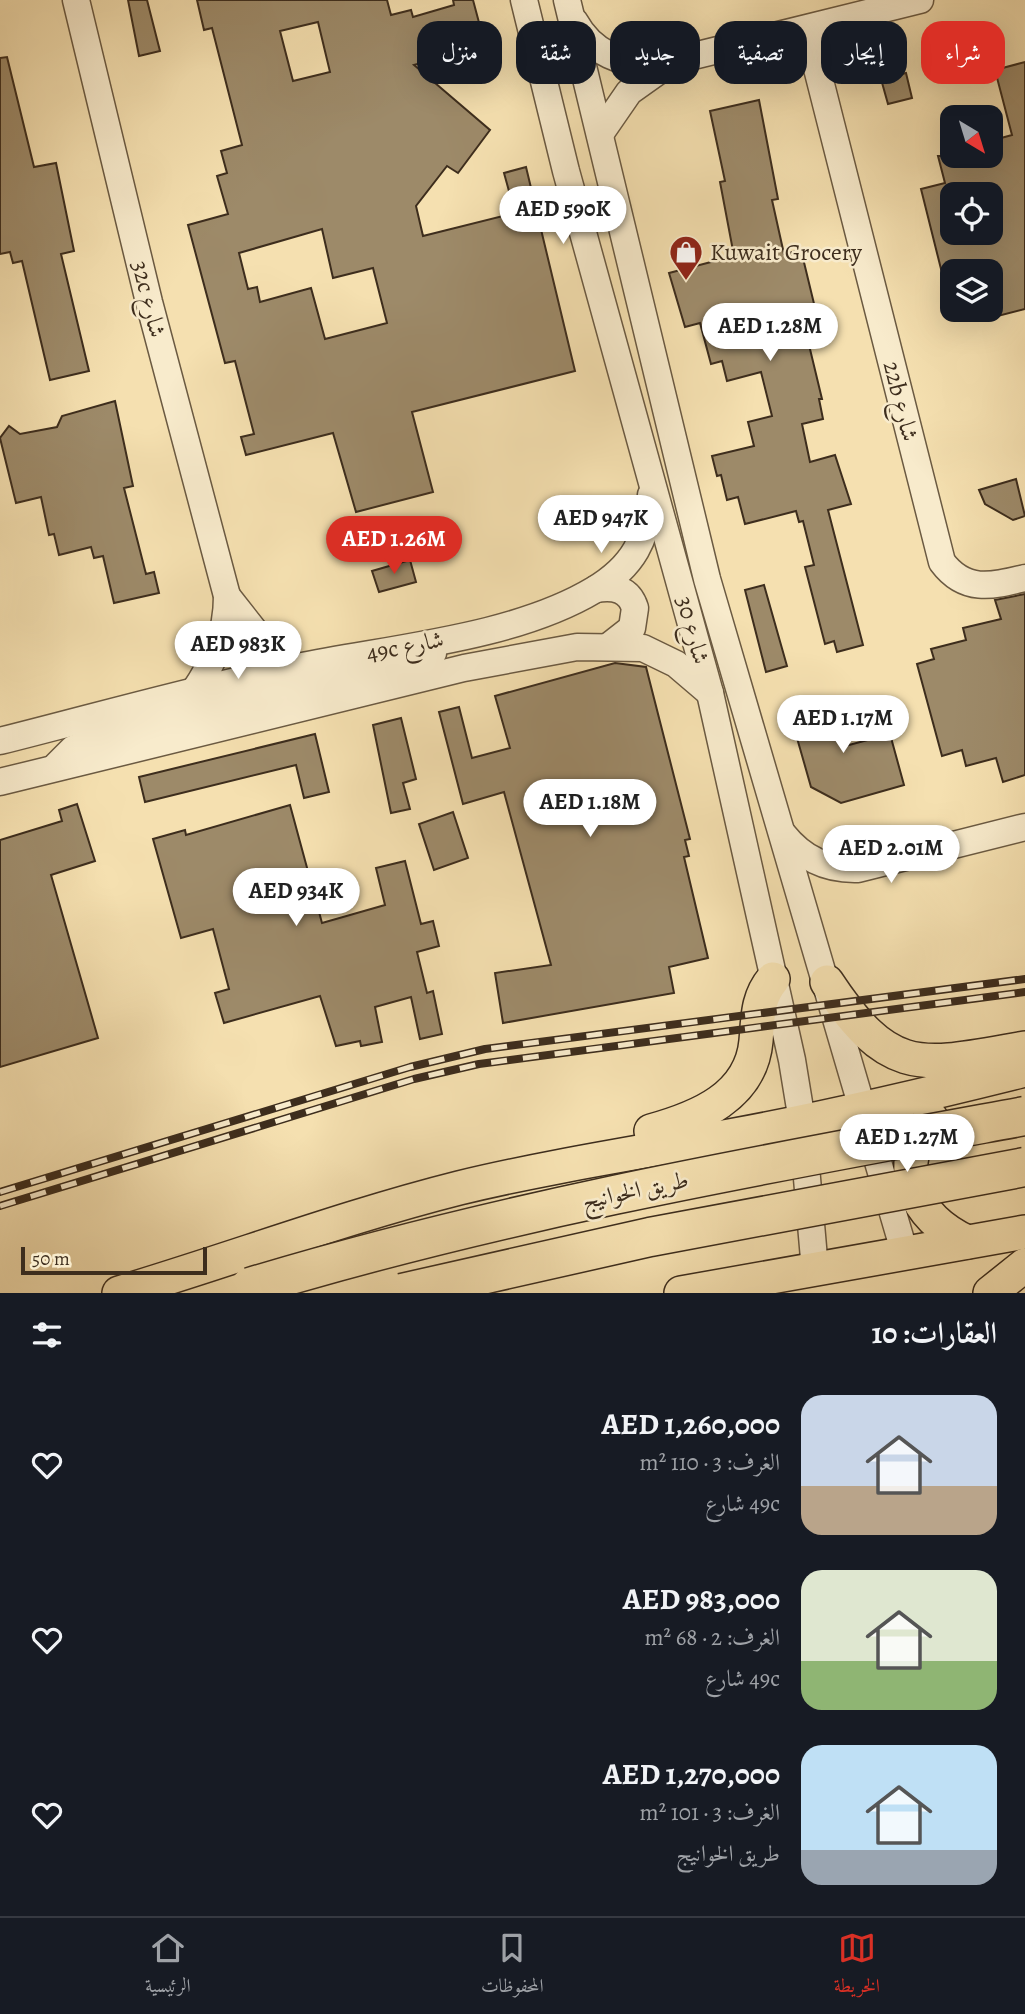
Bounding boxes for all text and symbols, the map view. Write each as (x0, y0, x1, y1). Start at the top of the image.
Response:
chip: منزل (417, 21, 502, 84)
chip: شقة (516, 21, 596, 84)
chip: جديد (610, 21, 700, 84)
chip: تصفية (714, 21, 807, 84)
chip: إيجار (821, 21, 907, 84)
chip: شراء (921, 21, 1005, 84)
north arrow (940, 105, 1003, 168)
map controls (940, 105, 1003, 322)
button: locate (940, 182, 1003, 245)
pin: AED 590K (491, 187, 635, 246)
text: AED 590K (515, 193, 611, 224)
shop icon: Kuwait Grocery (667, 233, 705, 282)
place label: Kuwait Grocery (710, 236, 862, 268)
street label: 32c شارع (120, 257, 174, 342)
button: layers (940, 259, 1003, 322)
pin: AED 1.28M (690, 304, 850, 363)
text: AED 1.28M (718, 310, 822, 341)
street label: 22b شارع (872, 358, 926, 445)
pin: AED 947K (529, 496, 673, 555)
text: AED 947K (554, 502, 648, 533)
pin: AED 1.26M (314, 516, 474, 576)
text: AED 1.26M (342, 523, 446, 554)
street label: شارع 30 (665, 592, 717, 669)
pin: AED 983K (166, 622, 310, 681)
street label: 49c شارع (363, 623, 447, 673)
text: AED 983K (191, 628, 285, 659)
pin: AED 1.17M (763, 696, 923, 755)
text: AED 1.17M (793, 702, 893, 733)
pin: AED 1.18M (510, 780, 670, 839)
text: AED 1.18M (539, 786, 641, 817)
pin: AED 2.01M (811, 826, 971, 885)
text: AED 2.01M (839, 832, 943, 863)
pin: AED 934K (224, 869, 368, 928)
text: AED 934K (249, 875, 343, 906)
pin: AED 1.27M (827, 1114, 987, 1174)
text: AED 1.27M (856, 1121, 958, 1152)
street label: طريق الخوانيج (579, 1163, 692, 1222)
scale bar (21, 1244, 206, 1276)
text: 50 m (32, 1246, 70, 1272)
text: العقارات: 10 (872, 1313, 997, 1353)
icon: filters (28, 1316, 66, 1354)
text: AED 1,260,000 (602, 1404, 780, 1444)
icon: home (857, 1423, 941, 1507)
icon: heart (28, 1446, 66, 1484)
text: الغرف: 3 · 110 m² (640, 1447, 780, 1478)
text: 49c شارع (705, 1488, 780, 1519)
text: AED 983,000 (623, 1579, 780, 1619)
icon: home (857, 1598, 941, 1682)
icon: heart (28, 1621, 66, 1659)
text: الغرف: 2 · 68 m² (644, 1622, 780, 1653)
text: 49c شارع (705, 1663, 780, 1694)
text: AED 1,270,000 (603, 1754, 780, 1794)
icon: home (857, 1773, 941, 1857)
icon: heart (28, 1796, 66, 1834)
text: الغرف: 3 · 101 m² (640, 1797, 780, 1828)
text: طريق الخوانيج (676, 1838, 780, 1869)
tab: الرئيسية (145, 1929, 191, 2004)
tab: المحفوظات (481, 1929, 544, 2004)
tab: الخريطة (834, 1929, 880, 2004)

